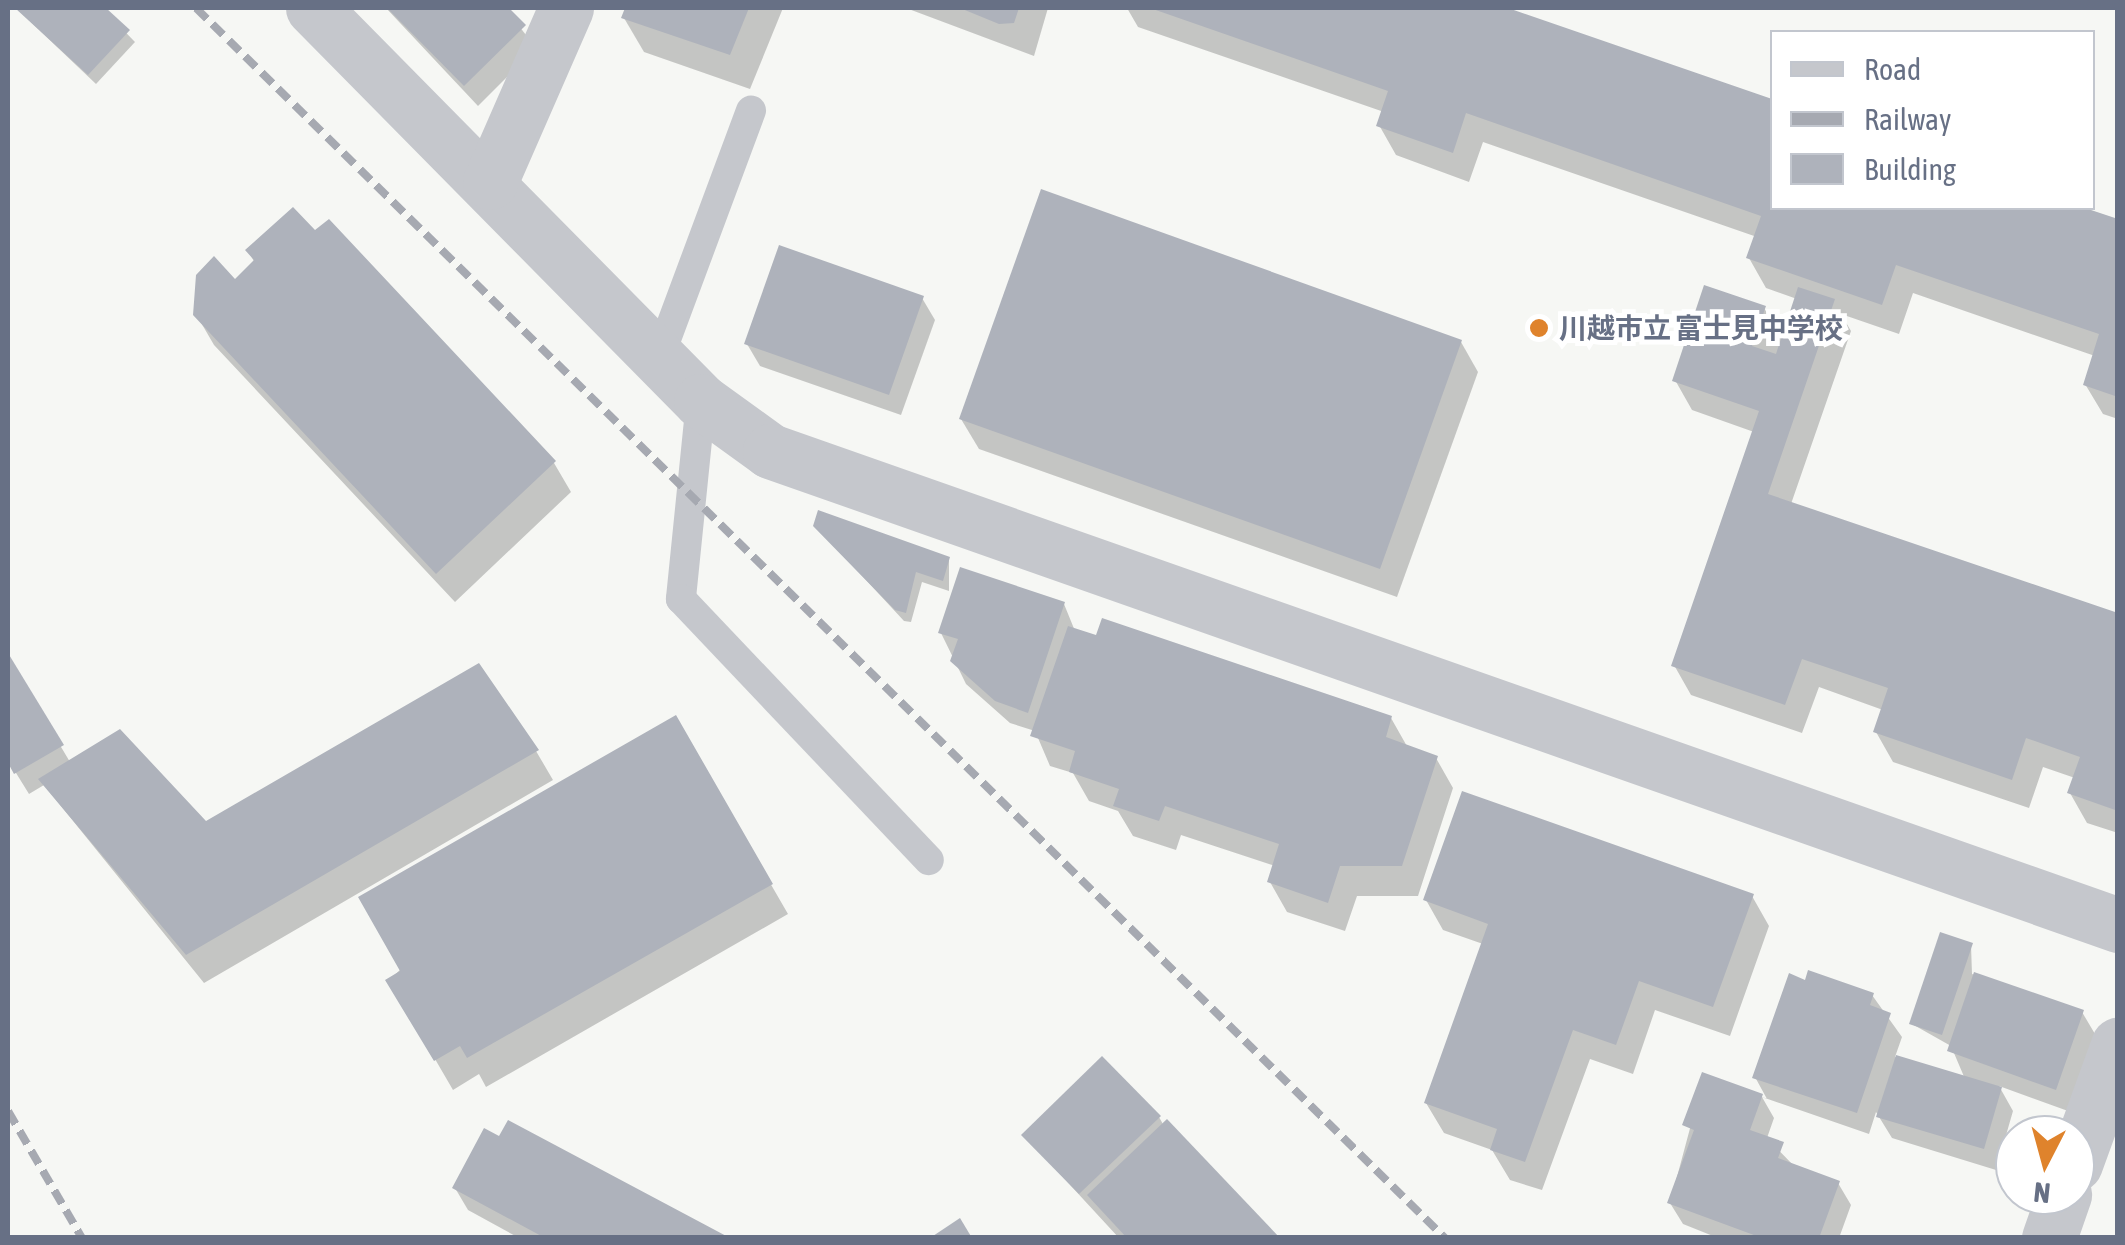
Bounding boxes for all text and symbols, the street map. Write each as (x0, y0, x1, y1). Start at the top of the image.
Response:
legend (1770, 30, 2095, 210)
text: Road (1864, 52, 1921, 86)
text: Railway (1864, 102, 1951, 136)
text: Building (1864, 152, 1956, 186)
place label: 川越市立 富士見中学校 (1559, 311, 1843, 345)
marker: 川越市立 富士見中学校 (1528, 317, 1550, 339)
north arrow (1995, 1115, 2095, 1215)
text: N (2032, 1176, 2052, 1210)

